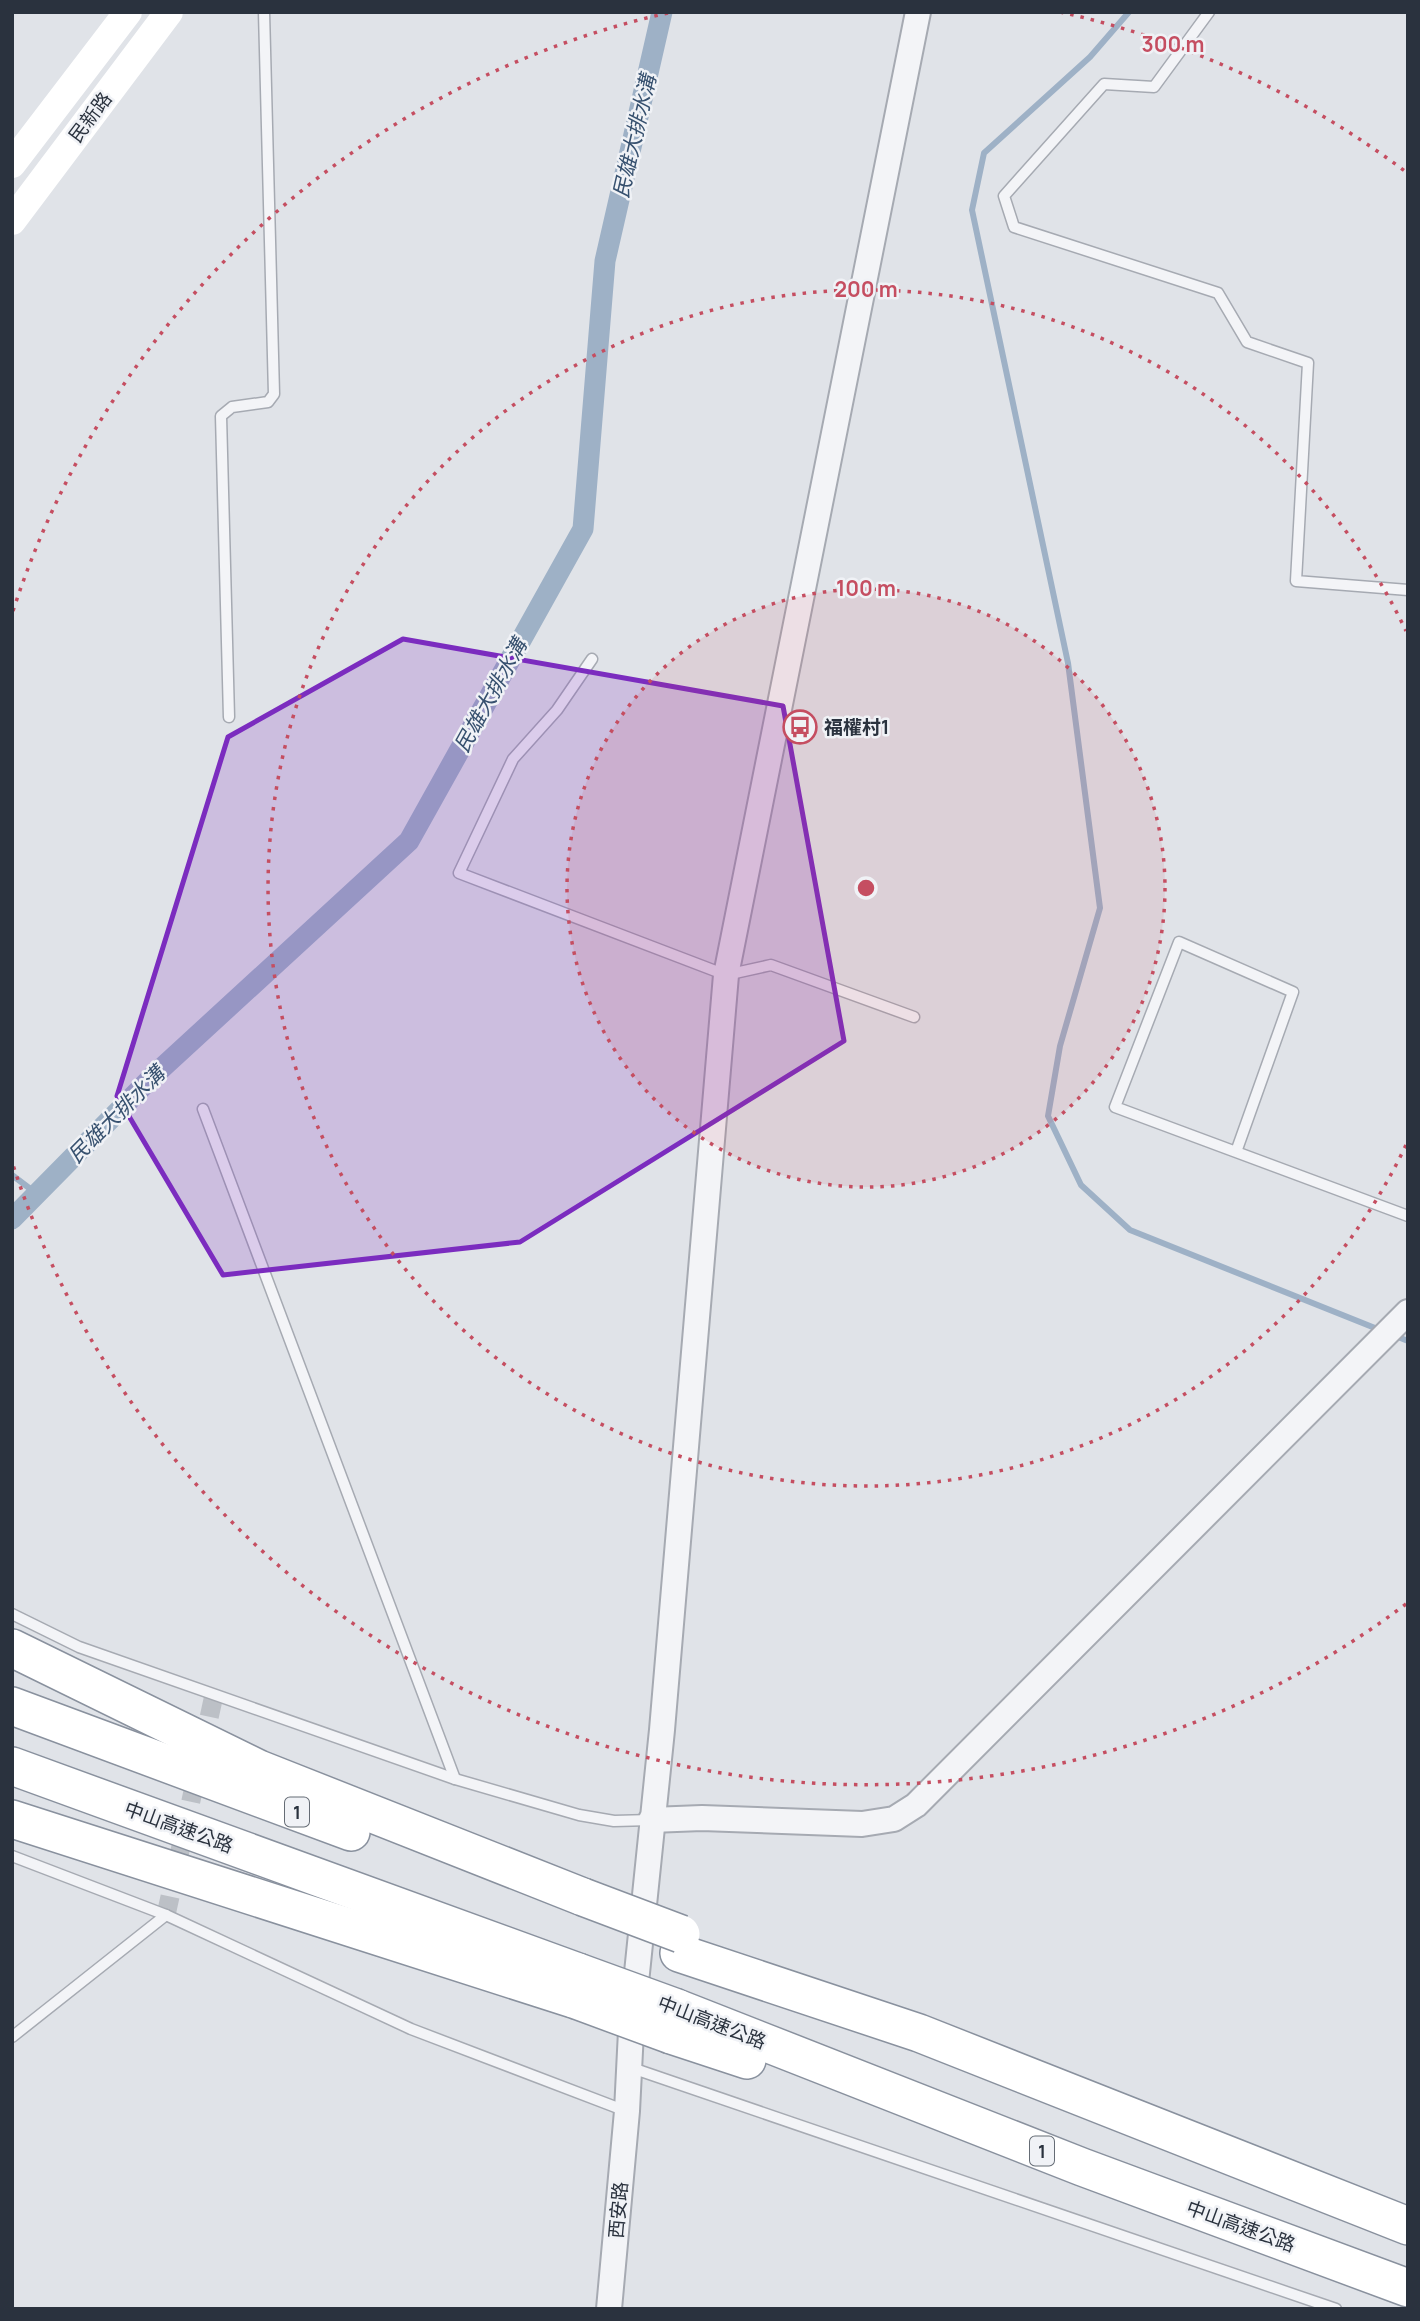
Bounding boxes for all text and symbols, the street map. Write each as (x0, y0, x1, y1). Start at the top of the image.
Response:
text: 300 m (1142, 30, 1204, 58)
water label: 民雄大排水溝 (606, 69, 662, 201)
street label: 民新路 (62, 86, 118, 148)
text: 200 m (834, 275, 898, 303)
text: 100 m (836, 574, 896, 602)
water label: 民雄大排水溝 (447, 630, 534, 757)
bus stop icon: 福權村1 (781, 708, 819, 746)
place label: 福權村1 (824, 714, 889, 740)
centre of rings (854, 876, 878, 900)
water label: 民雄大排水溝 (62, 1057, 173, 1168)
street label: 中山高速公路 (121, 1795, 237, 1859)
road number: 1 (285, 1798, 309, 1826)
street label: 中山高速公路 (654, 1989, 770, 2055)
road number: 1 (1030, 2136, 1054, 2166)
street label: 西安路 (603, 2180, 633, 2240)
street label: 中山高速公路 (1183, 2194, 1299, 2258)

